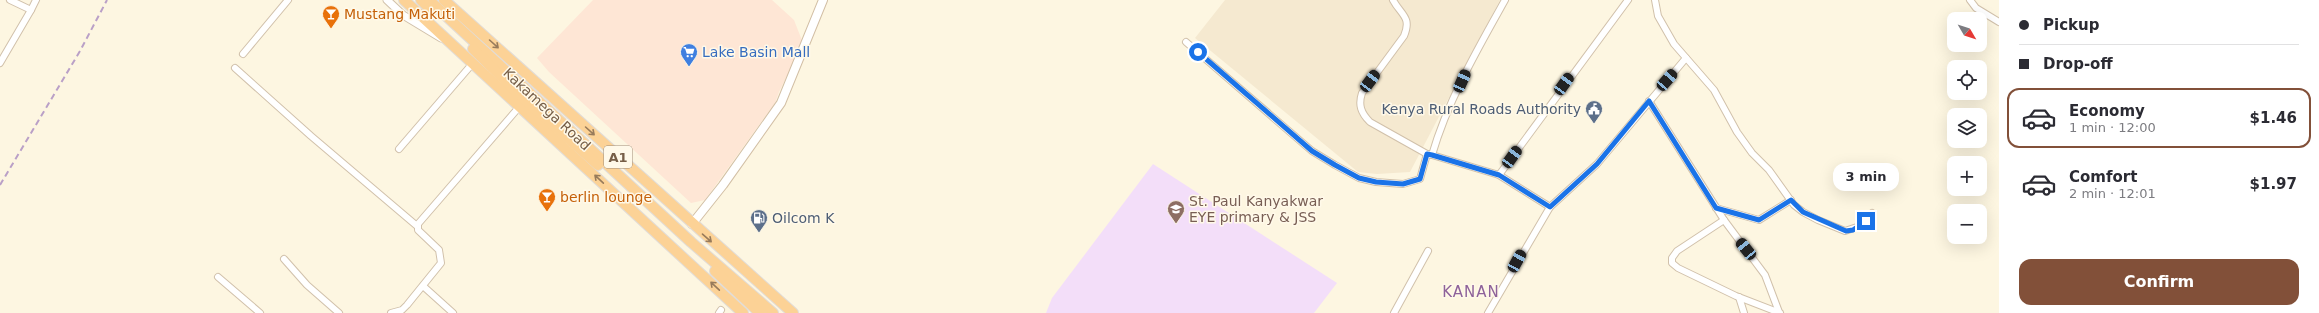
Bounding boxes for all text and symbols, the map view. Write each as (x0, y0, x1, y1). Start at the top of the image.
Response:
bar icon: Mustang Makuti (321, 4, 341, 29)
place label: Mustang Makuti (344, 6, 455, 22)
north arrow (1947, 12, 1987, 52)
map controls (1947, 12, 1987, 244)
text: Pickup (2043, 16, 2099, 34)
one-way arrow (489, 40, 499, 49)
supermarket icon: Lake Basin Mall (679, 42, 699, 67)
route start (1189, 43, 1207, 61)
place label: Lake Basin Mall (702, 44, 810, 60)
text: Drop-off (2043, 55, 2113, 73)
button: locate (1947, 60, 1987, 100)
street label: Kakamega Road (500, 65, 594, 153)
car (1655, 67, 1679, 93)
car (1358, 68, 1382, 94)
car (1452, 68, 1472, 94)
car (1552, 71, 1576, 97)
public building icon: Kenya Rural Roads Authority (1584, 99, 1604, 124)
icon: car (2021, 100, 2057, 136)
place label: Kenya Rural Roads Authority (1381, 101, 1581, 117)
text: Economy (2069, 102, 2145, 120)
button: layers (1947, 108, 1987, 148)
text: $1.46 (2250, 109, 2297, 127)
text: 1 min · 12:00 (2069, 120, 2156, 135)
one-way arrow (585, 127, 596, 136)
car (1500, 144, 1524, 170)
road number: A1 (604, 146, 632, 168)
button: + (1947, 156, 1987, 196)
callout: 3 min (1833, 163, 1899, 191)
icon: car (2021, 166, 2057, 202)
text: Comfort (2069, 168, 2137, 186)
text: 3 min (1846, 169, 1886, 184)
one-way arrow (594, 174, 604, 184)
text: $1.97 (2250, 175, 2297, 193)
text: 2 min · 12:01 (2069, 186, 2156, 201)
bar icon: berlin lounge (537, 187, 557, 212)
place label: berlin lounge (560, 189, 652, 205)
place label: St. Paul Kanyakwar EYE primary & JSS (1189, 193, 1323, 225)
school or university icon: St. Paul Kanyakwar EYE primary & JSS (1166, 199, 1186, 224)
button: − (1947, 204, 1987, 244)
fuel station icon: Oilcom K (749, 208, 769, 233)
place label: Oilcom K (772, 210, 835, 226)
route end (1857, 212, 1875, 230)
one-way arrow (702, 233, 713, 242)
car (1734, 236, 1758, 262)
car (1506, 248, 1528, 274)
button: Confirm (2019, 259, 2299, 305)
one-way arrow (709, 282, 720, 291)
district label: KANAN (1442, 283, 1500, 301)

